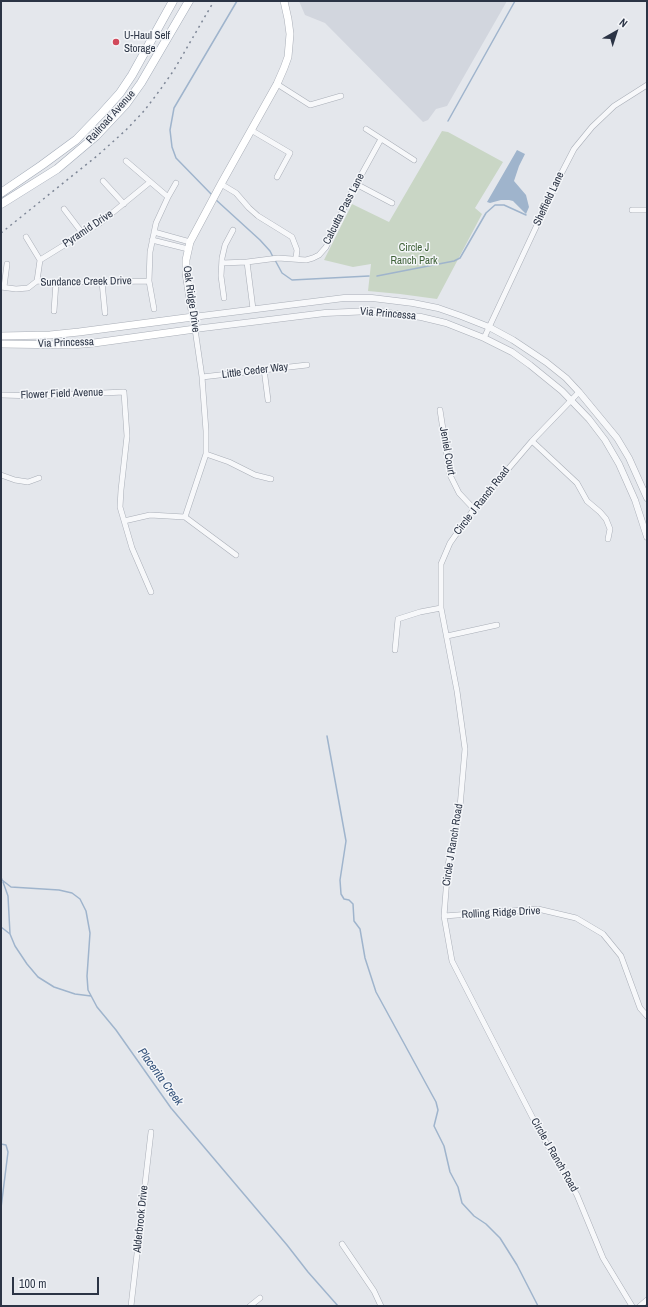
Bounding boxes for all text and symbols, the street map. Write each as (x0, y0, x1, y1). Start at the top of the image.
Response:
north arrow (596, 12, 636, 52)
text: N (617, 15, 630, 30)
place label: U-Haul Self Storage (124, 29, 170, 55)
marker: U-Haul Self Storage (111, 37, 121, 47)
street label: Railroad Avenue (84, 88, 138, 146)
street label: Sheffield Lane (531, 170, 567, 228)
street label: Calcutta Pass Lane (320, 171, 368, 247)
street label: Pyramid Drive (60, 207, 116, 251)
park label: Circle J Ranch Park (390, 241, 438, 267)
street label: Oak Ridge Drive (180, 265, 202, 333)
street label: Sundance Creek Drive (40, 275, 132, 289)
street label: Via Princessa (360, 305, 416, 323)
street label: Via Princessa (38, 335, 94, 351)
street label: Little Ceder Way (221, 360, 289, 382)
street label: Flower Field Avenue (21, 386, 103, 402)
street label: Jeniel Court (436, 426, 458, 476)
street label: Circle J Ranch Road (451, 464, 513, 538)
street label: Circle J Ranch Road (440, 803, 466, 887)
street label: Rolling Ridge Drive (461, 904, 541, 922)
water label: Placerita Creek (134, 1045, 186, 1109)
street label: Circle J Ranch Road (527, 1116, 581, 1194)
street label: Alderbrook Drive (131, 1185, 151, 1253)
scale bar (14, 1269, 101, 1295)
text: 100 m (19, 1276, 46, 1292)

